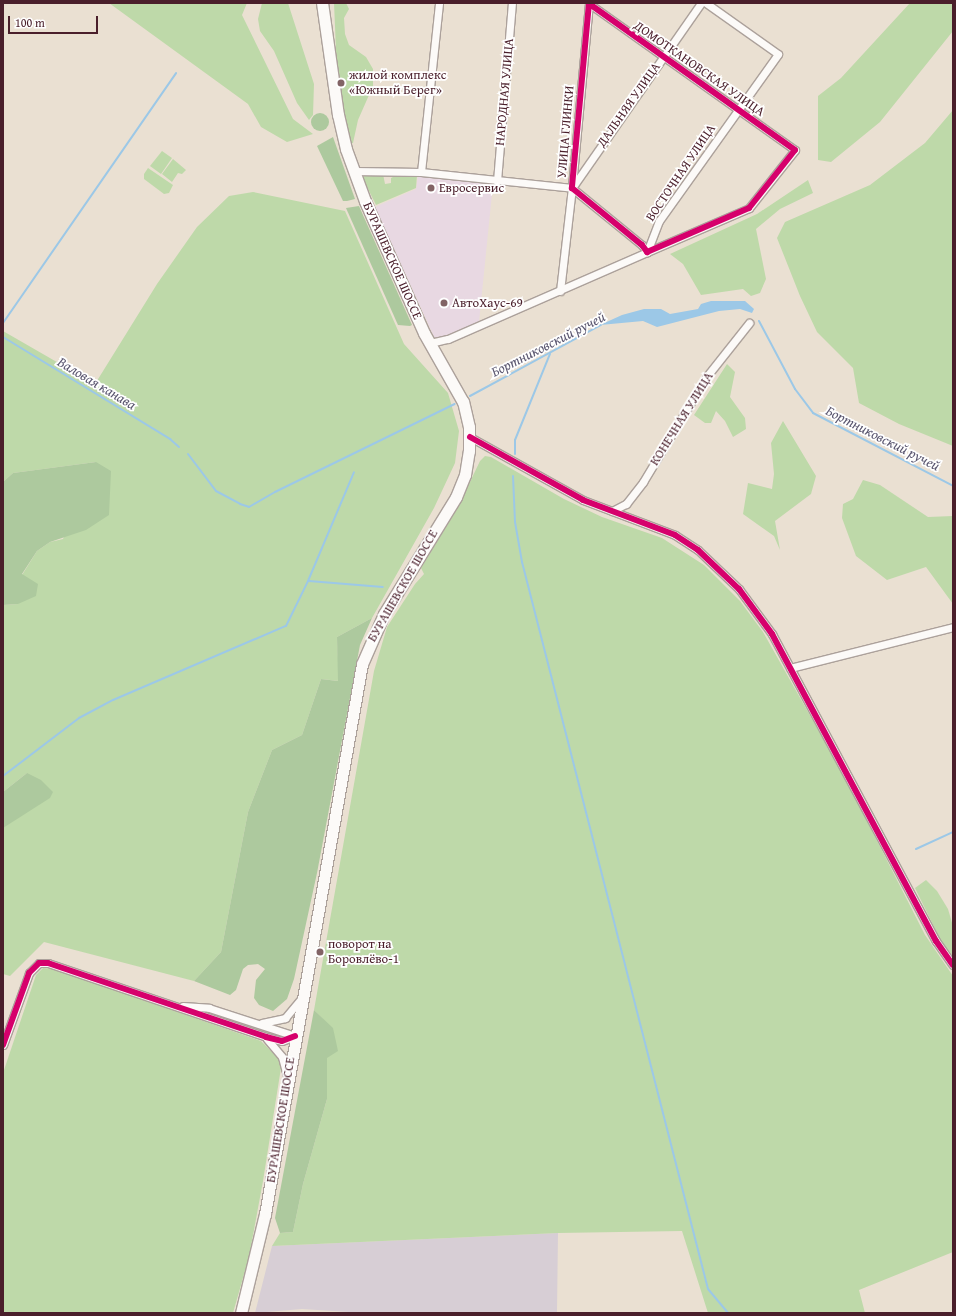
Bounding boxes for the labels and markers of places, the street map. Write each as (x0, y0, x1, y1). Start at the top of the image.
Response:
place label: жилой комплекс «Южный Берег» (349, 68, 447, 99)
marker: жилой комплекс «Южный Берег» (336, 78, 346, 88)
place label: Евросервис (439, 180, 504, 196)
marker: Евросервис (426, 183, 436, 193)
place label: АвтоХаус-69 (452, 295, 523, 311)
marker: АвтоХаус-69 (439, 298, 449, 308)
place label: поворот на Боровлёво-1 (328, 937, 399, 968)
marker: поворот на Боровлёво-1 (315, 947, 325, 957)

